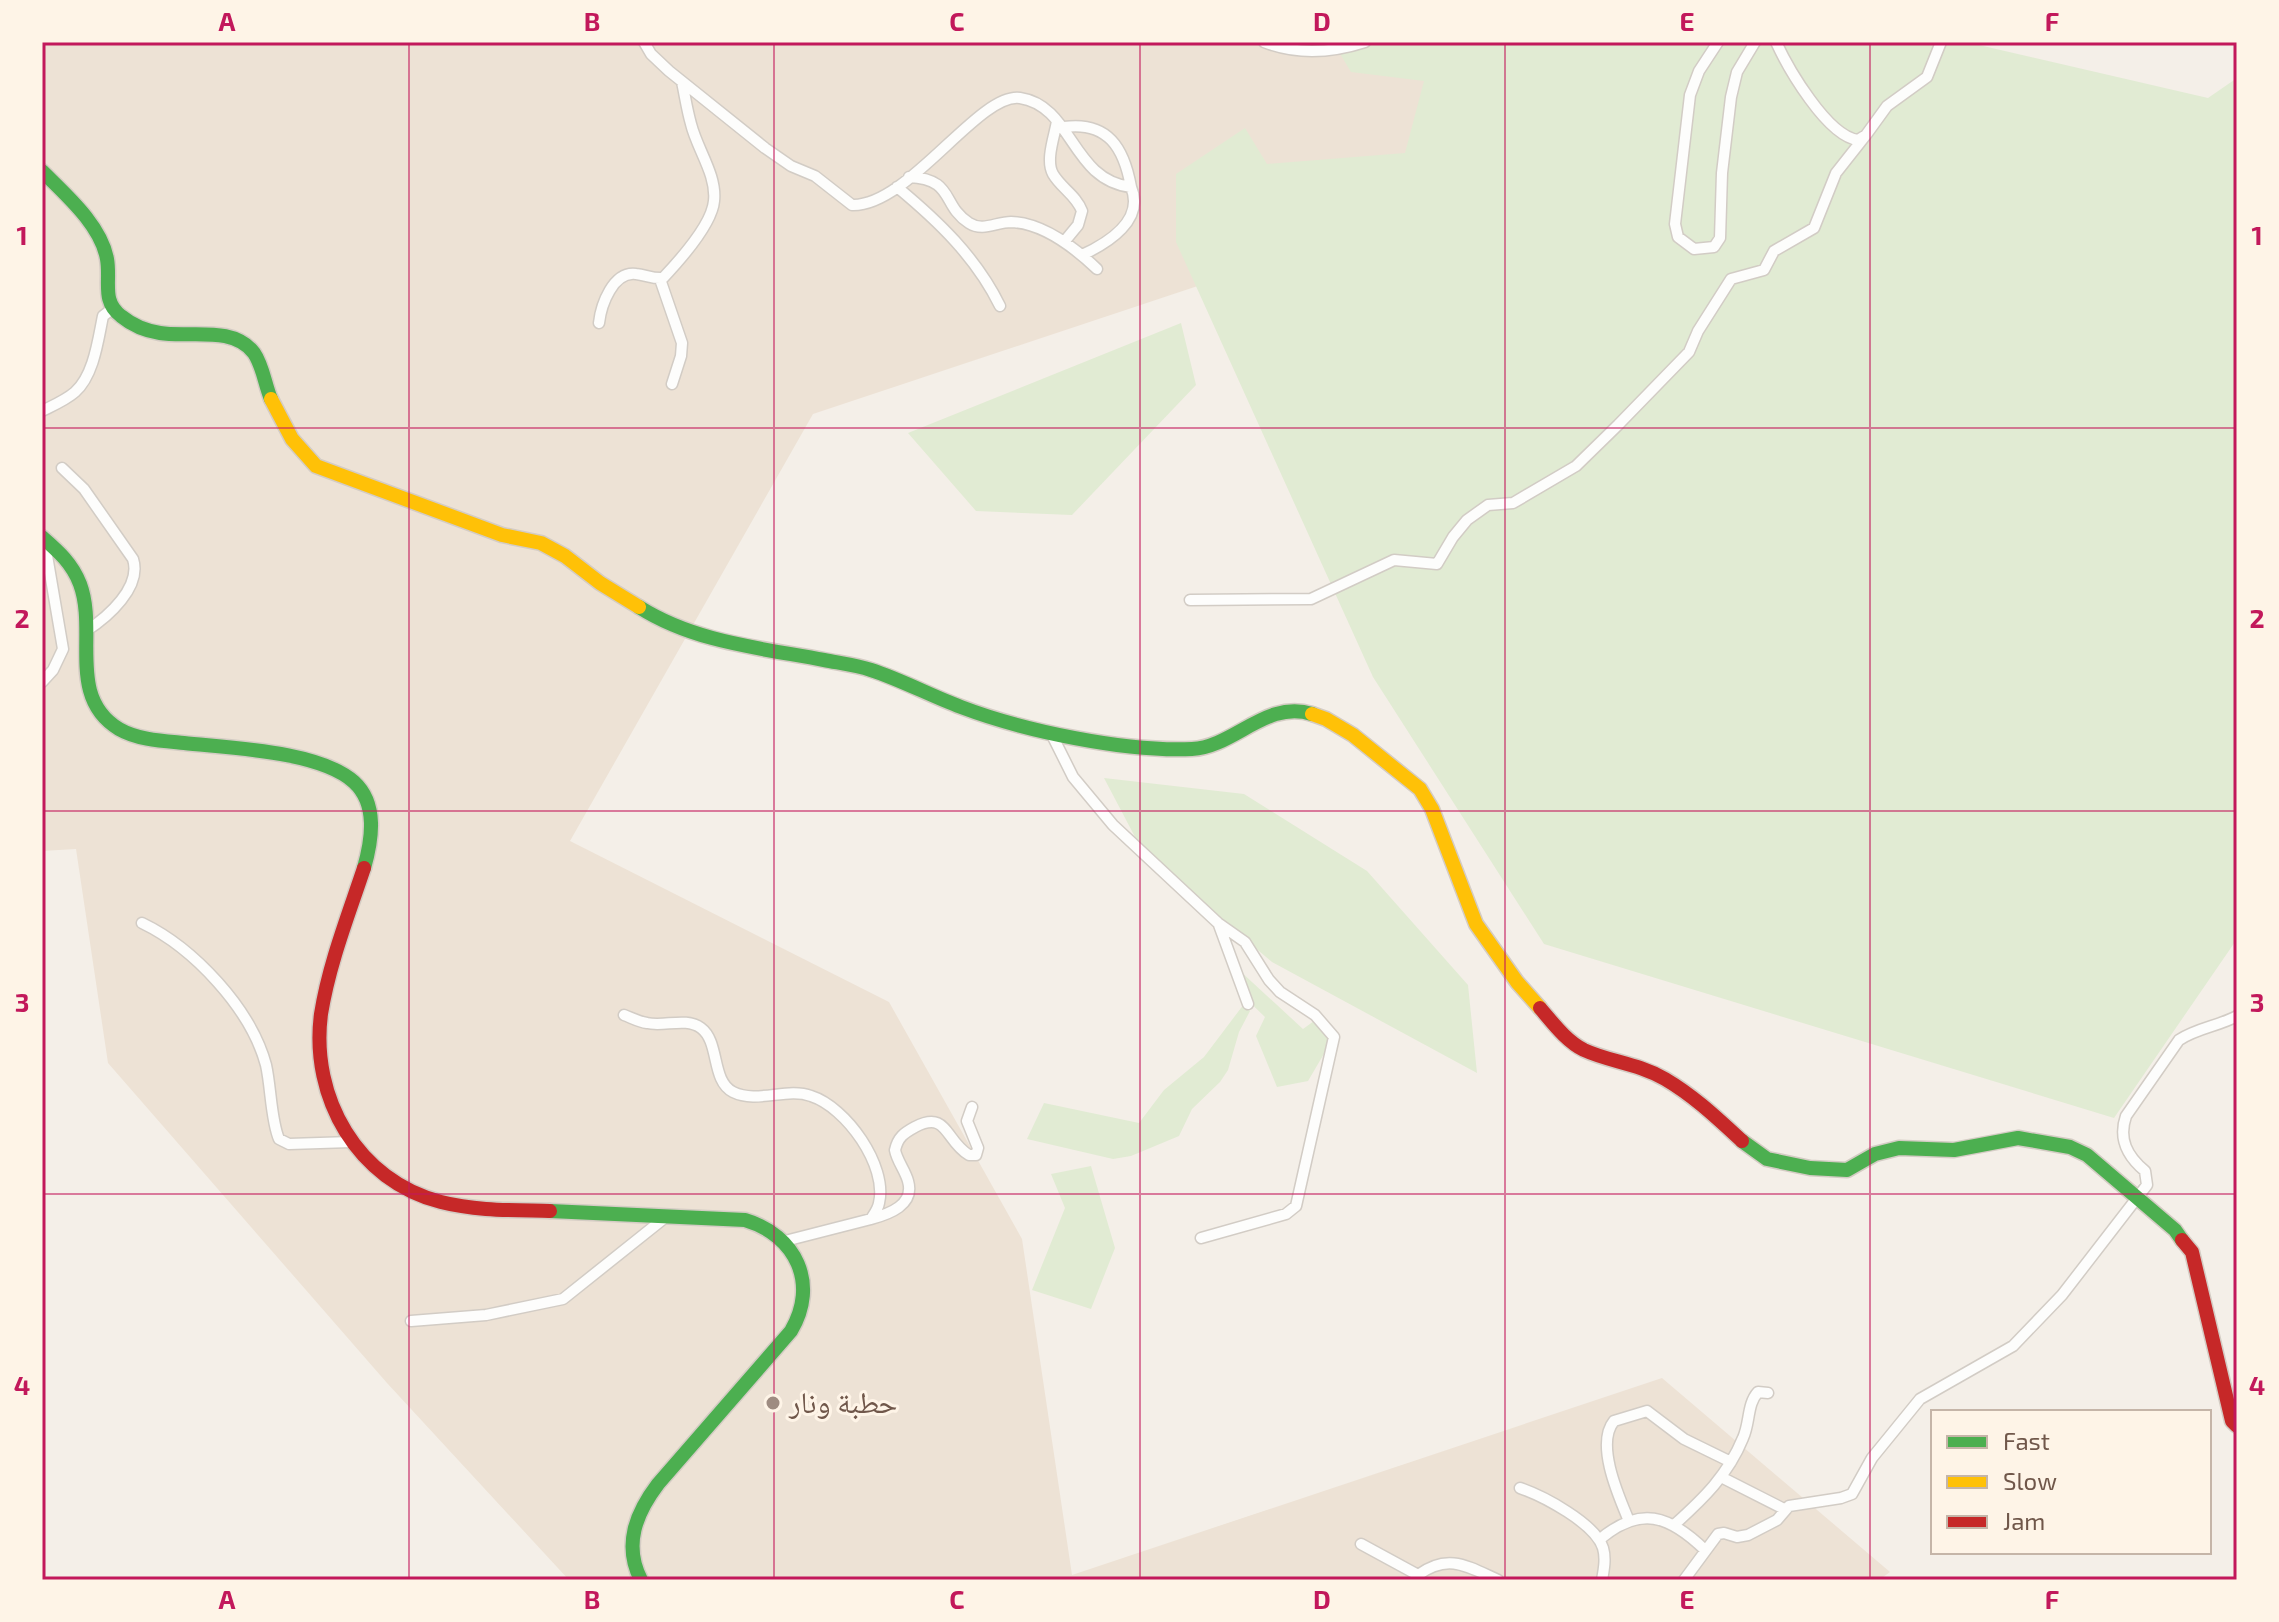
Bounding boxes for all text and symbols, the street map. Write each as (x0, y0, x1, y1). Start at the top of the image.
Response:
text: A (219, 5, 236, 36)
text: B (584, 5, 600, 36)
text: C (949, 5, 965, 36)
text: D (1313, 5, 1331, 36)
text: E (1679, 5, 1695, 36)
text: F (2045, 5, 2059, 36)
text: 1 (16, 219, 28, 250)
text: 1 (2251, 219, 2263, 250)
text: 2 (14, 602, 30, 633)
text: 2 (2249, 602, 2265, 633)
text: 3 (15, 986, 29, 1017)
text: 3 (2250, 986, 2264, 1017)
text: 4 (14, 1369, 30, 1400)
text: 4 (2249, 1369, 2265, 1400)
place label: حطبة ونار (788, 1383, 897, 1420)
marker: حطبة ونار (764, 1394, 782, 1412)
legend (1931, 1410, 2211, 1554)
text: Fast (2003, 1426, 2050, 1455)
text: Slow (2003, 1466, 2057, 1495)
text: Jam (2003, 1506, 2045, 1535)
text: A (219, 1583, 236, 1614)
text: B (584, 1583, 600, 1614)
text: C (949, 1583, 965, 1614)
text: D (1313, 1583, 1331, 1614)
text: E (1679, 1583, 1695, 1614)
text: F (2045, 1583, 2059, 1614)

